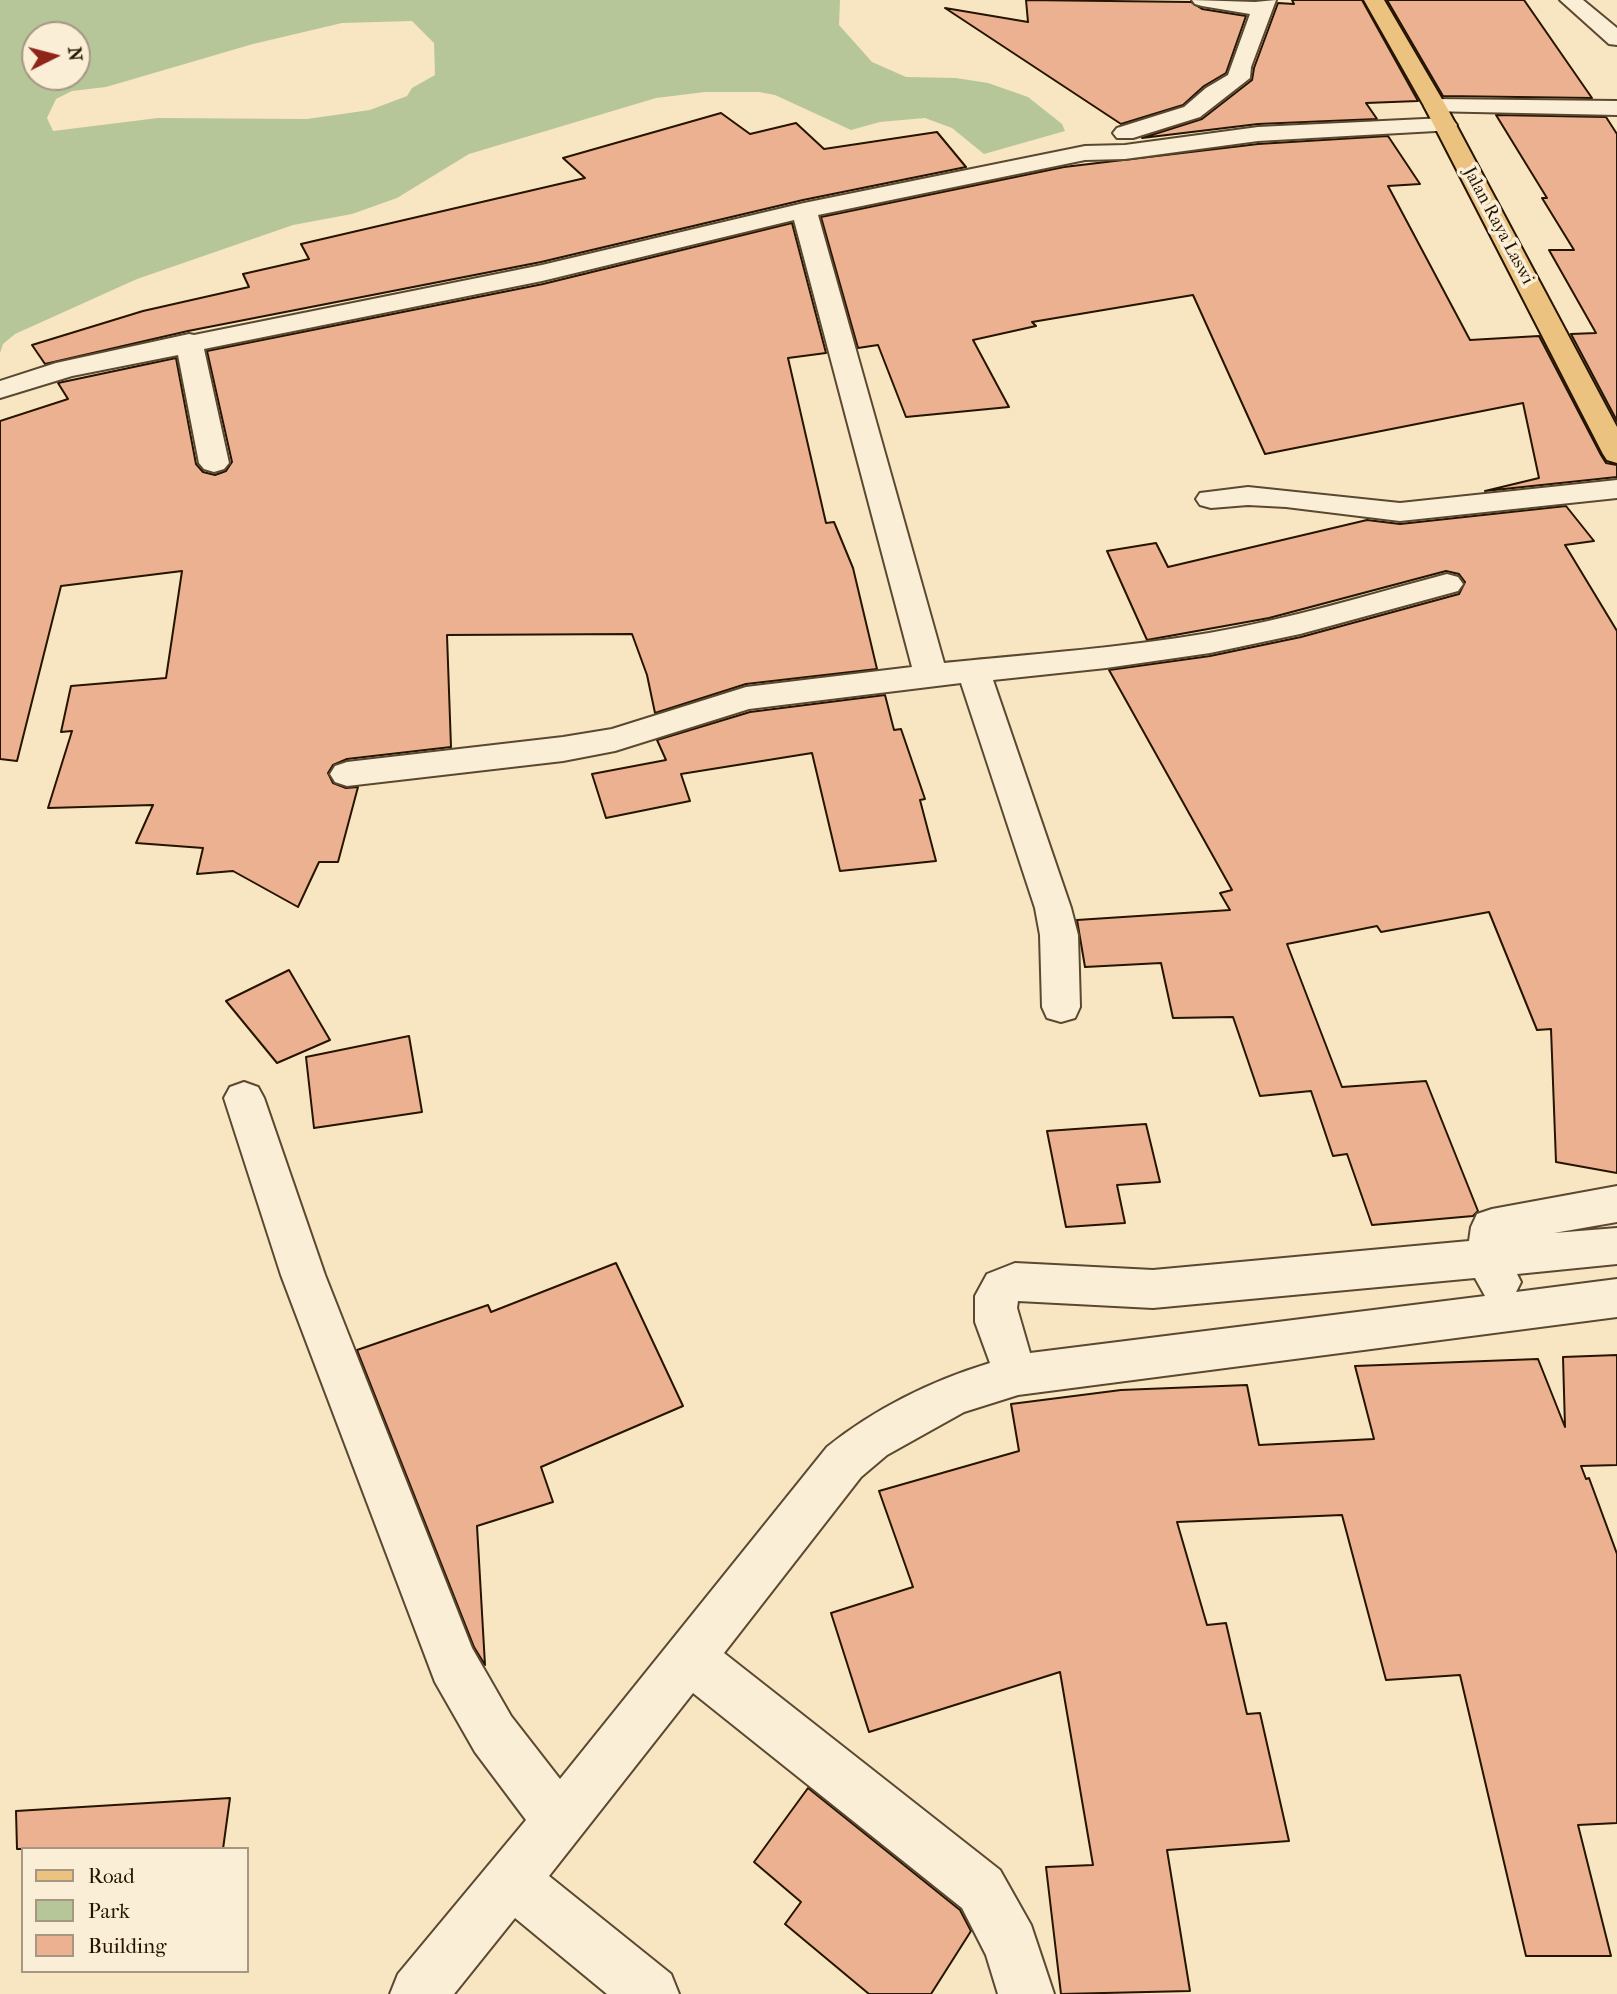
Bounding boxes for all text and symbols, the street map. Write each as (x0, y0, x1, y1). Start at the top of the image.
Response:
north arrow (21, 21, 91, 91)
text: N (63, 46, 87, 62)
street label: Jalan Raya Laswi (1458, 164, 1538, 288)
legend (21, 1847, 248, 1973)
text: Road (88, 1864, 135, 1888)
text: Park (88, 1899, 130, 1923)
text: Building (88, 1934, 166, 1958)

